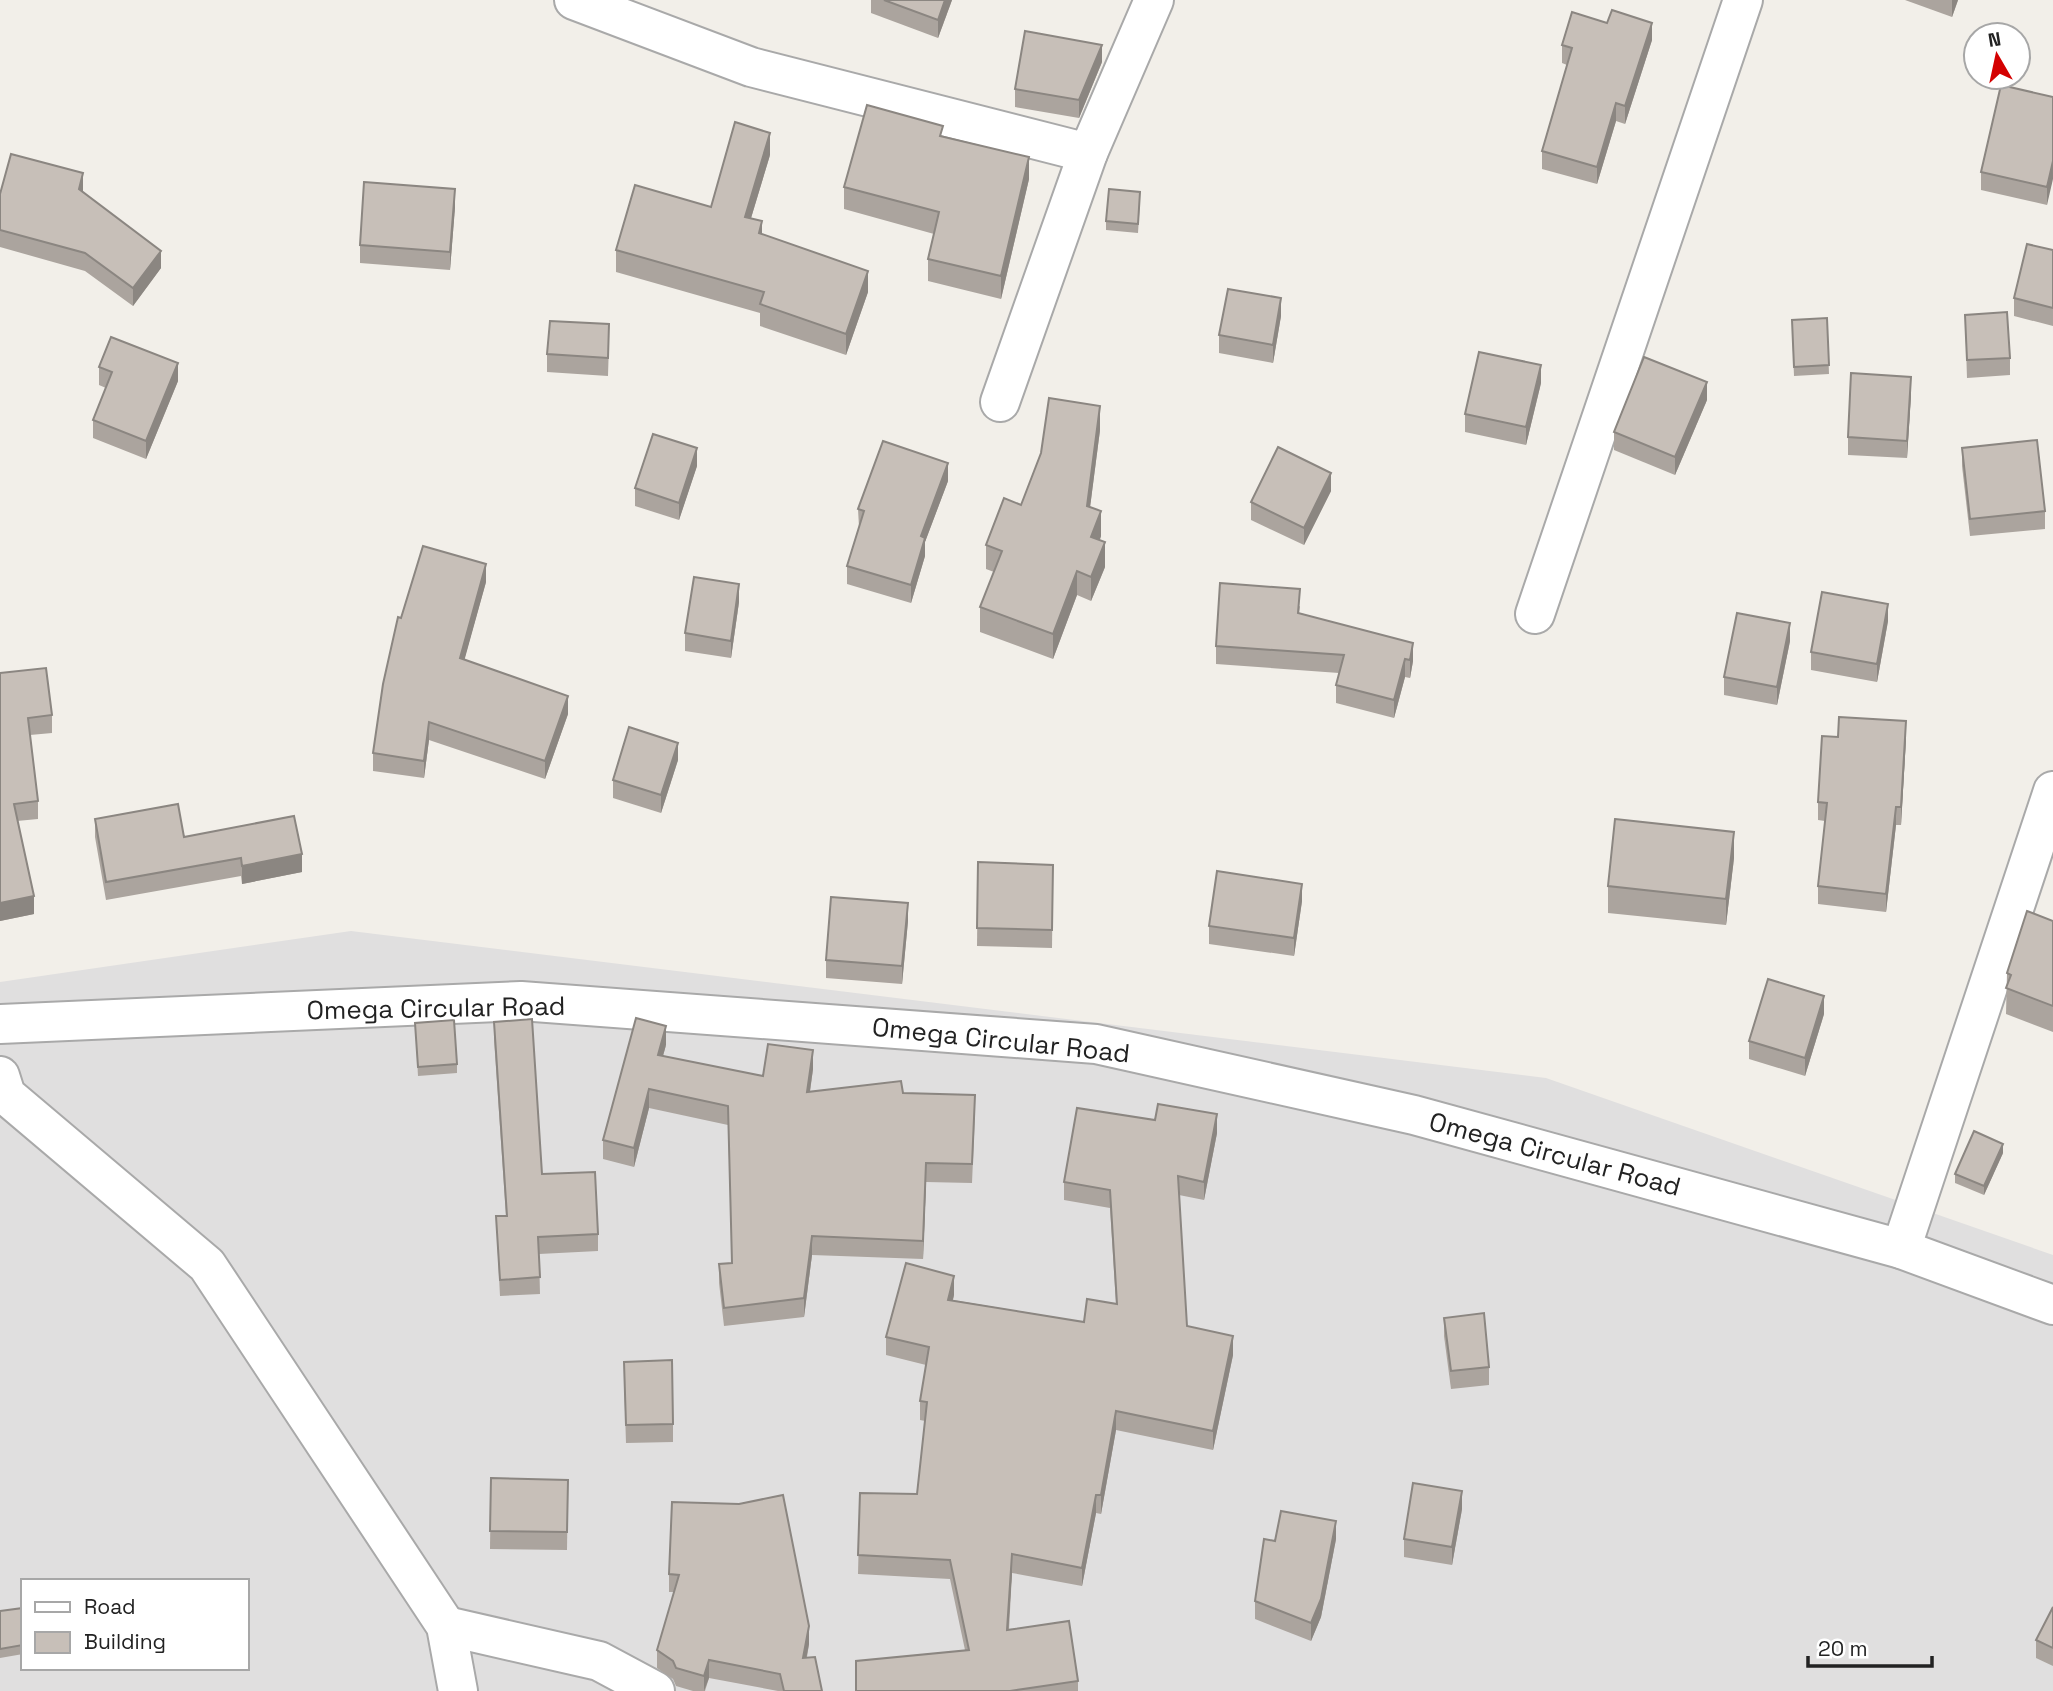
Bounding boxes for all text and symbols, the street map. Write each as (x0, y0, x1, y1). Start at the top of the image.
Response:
north arrow (1962, 21, 2032, 91)
text: N (1986, 26, 2003, 53)
street label: Omega Circular Road (306, 989, 566, 1027)
street label: Omega Circular Road (870, 1010, 1132, 1070)
street label: Omega Circular Road (1426, 1104, 1684, 1204)
legend (21, 1579, 248, 1670)
text: Road (84, 1593, 136, 1620)
scale bar (1808, 1624, 1932, 1668)
text: Building (84, 1628, 166, 1655)
text: 20 m (1818, 1635, 1868, 1662)

